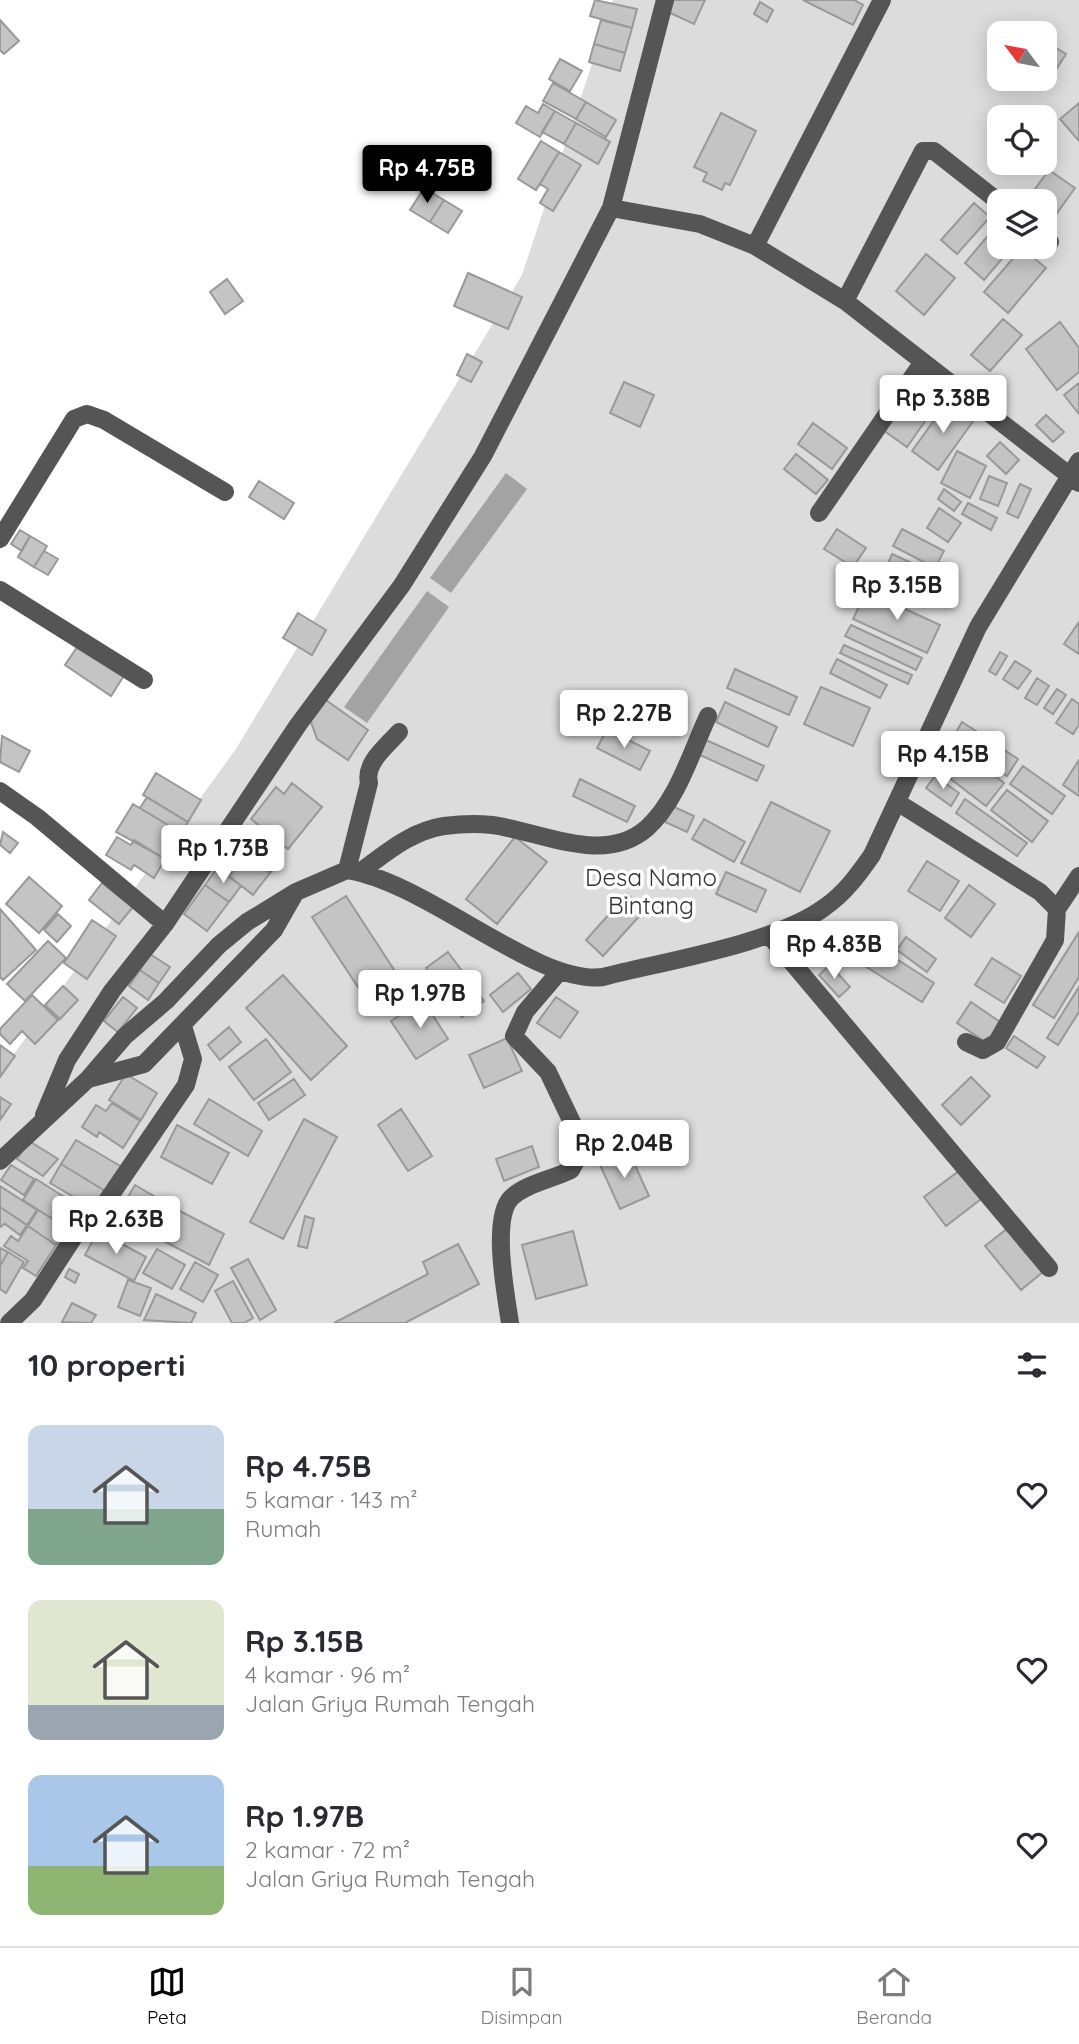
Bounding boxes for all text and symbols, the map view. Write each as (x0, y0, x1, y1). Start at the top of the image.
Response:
north arrow (987, 21, 1057, 91)
map controls (987, 21, 1057, 259)
button: locate (987, 105, 1057, 175)
pin: Rp 4.75B (355, 146, 499, 205)
text: Rp 4.75B (379, 153, 475, 182)
button: layers (987, 189, 1057, 259)
pin: Rp 3.38B (871, 376, 1015, 435)
text: Rp 3.38B (896, 383, 990, 412)
pin: Rp 3.15B (825, 562, 969, 622)
text: Rp 3.15B (852, 570, 942, 599)
pin: Rp 2.27B (552, 690, 696, 750)
text: Rp 2.27B (576, 698, 672, 727)
pin: Rp 4.15B (871, 732, 1015, 791)
text: Rp 4.15B (897, 739, 989, 768)
pin: Rp 1.73B (151, 826, 295, 885)
text: Rp 1.73B (177, 833, 269, 862)
park label: Desa Namo Bintang (585, 862, 717, 920)
pin: Rp 4.83B (762, 922, 906, 981)
text: Rp 4.83B (786, 929, 882, 958)
pin: Rp 1.97B (348, 970, 492, 1030)
text: Rp 1.97B (374, 978, 466, 1007)
pin: Rp 2.04B (552, 1120, 696, 1180)
text: Rp 2.04B (575, 1128, 673, 1157)
pin: Rp 2.63B (44, 1196, 188, 1256)
text: Rp 2.63B (68, 1204, 164, 1233)
text: 10 properti (28, 1346, 185, 1384)
icon: filters (1013, 1346, 1051, 1384)
text: Rp 4.75B (245, 1447, 371, 1485)
icon: home (84, 1453, 168, 1537)
icon: heart (1013, 1476, 1051, 1514)
text: 5 kamar · 143 m² (245, 1485, 418, 1514)
text: Rumah (245, 1514, 321, 1543)
text: Rp 3.15B (245, 1622, 364, 1660)
icon: home (84, 1628, 168, 1712)
icon: heart (1013, 1651, 1051, 1689)
text: 4 kamar · 96 m² (245, 1660, 410, 1689)
text: Jalan Griya Rumah Tengah (245, 1689, 535, 1718)
text: Rp 1.97B (245, 1797, 364, 1835)
icon: home (84, 1803, 168, 1887)
icon: heart (1013, 1826, 1051, 1864)
text: 2 kamar · 72 m² (245, 1835, 410, 1864)
text: Jalan Griya Rumah Tengah (245, 1864, 535, 1893)
tab: Peta (147, 1963, 187, 2029)
tab: Disimpan (481, 1963, 563, 2029)
tab: Beranda (856, 1963, 932, 2029)

